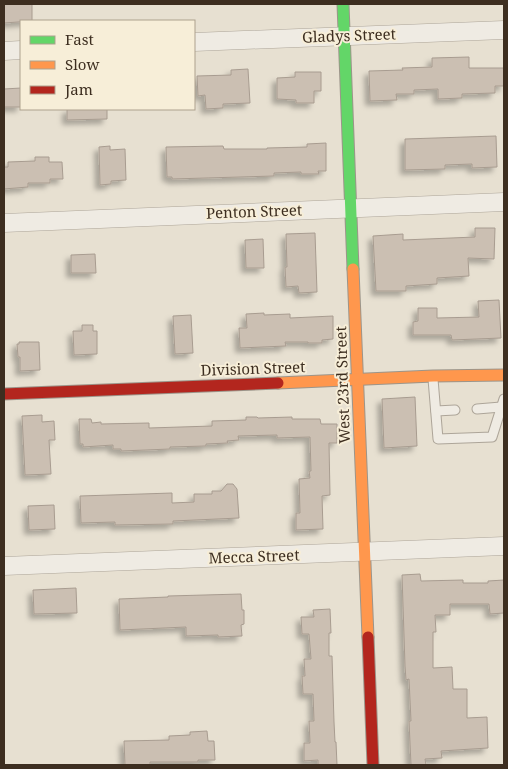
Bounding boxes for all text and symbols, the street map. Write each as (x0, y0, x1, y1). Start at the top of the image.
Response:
legend (20, 20, 195, 110)
street label: Gladys Street (302, 23, 396, 47)
text: Fast (65, 29, 94, 49)
text: Slow (65, 54, 99, 74)
text: Jam (64, 79, 93, 99)
street label: Penton Street (206, 199, 302, 223)
street label: West 23rd Street (330, 326, 354, 444)
street label: Division Street (200, 356, 306, 380)
street label: Mecca Street (208, 544, 300, 568)

